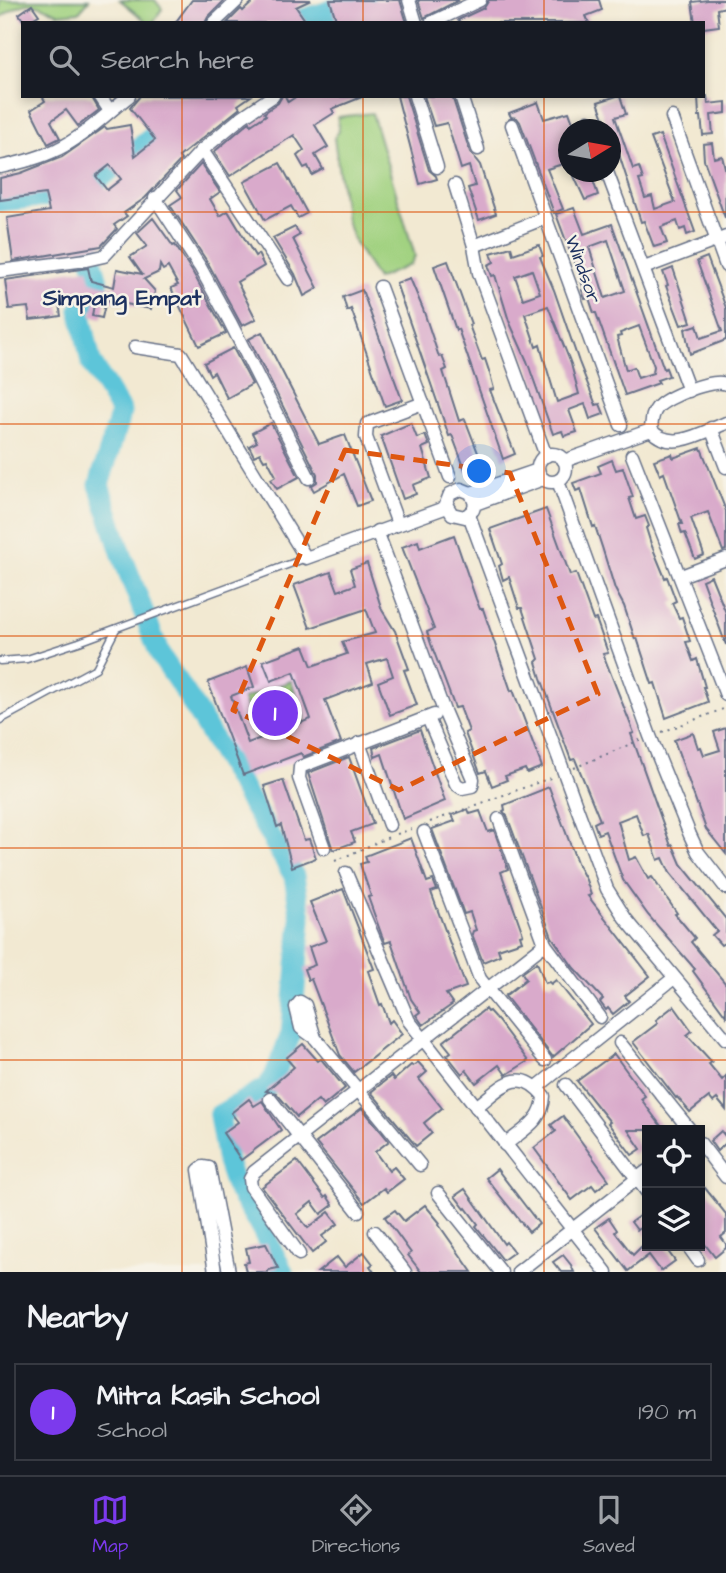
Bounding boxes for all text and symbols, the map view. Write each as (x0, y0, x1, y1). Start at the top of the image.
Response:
search box (21, 21, 705, 98)
icon: search (45, 41, 83, 79)
text: Search here (101, 42, 254, 78)
north arrow (558, 119, 621, 182)
street label: Windsor (558, 232, 608, 308)
district label: Simpang Empat (42, 282, 202, 315)
your location (462, 454, 496, 488)
pin: 1 (252, 687, 298, 739)
map controls (642, 1125, 705, 1251)
button: locate (642, 1125, 705, 1188)
button: layers (642, 1188, 705, 1251)
text: Nearby (28, 1297, 128, 1339)
text: Mitra Kasih School (97, 1378, 320, 1414)
text: 1 (52, 1396, 54, 1428)
text: 190 m (638, 1396, 696, 1428)
text: School (97, 1414, 167, 1446)
tab: Map (91, 1491, 129, 1560)
tab: Directions (312, 1491, 400, 1560)
tab: Saved (583, 1491, 635, 1560)

